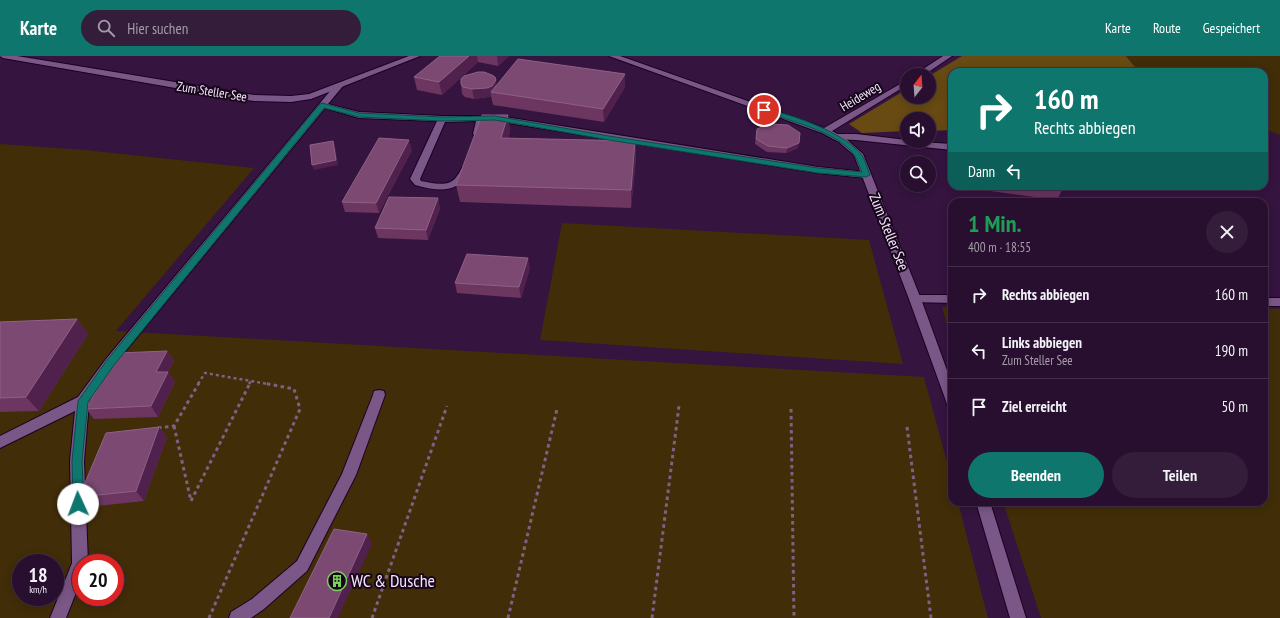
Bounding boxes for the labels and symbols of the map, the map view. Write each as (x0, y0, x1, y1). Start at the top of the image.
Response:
north arrow (900, 68, 936, 104)
street label: Zum Steller See (176, 78, 248, 105)
street label: Heideweg (837, 78, 884, 115)
pin (747, 93, 781, 127)
street label: Zum Steller See (865, 190, 914, 273)
position arrow (57, 483, 99, 525)
speed limit sign: 20 (72, 554, 124, 606)
place label: WC & Dusche (351, 569, 435, 592)
building icon: WC & Dusche (326, 570, 348, 592)

